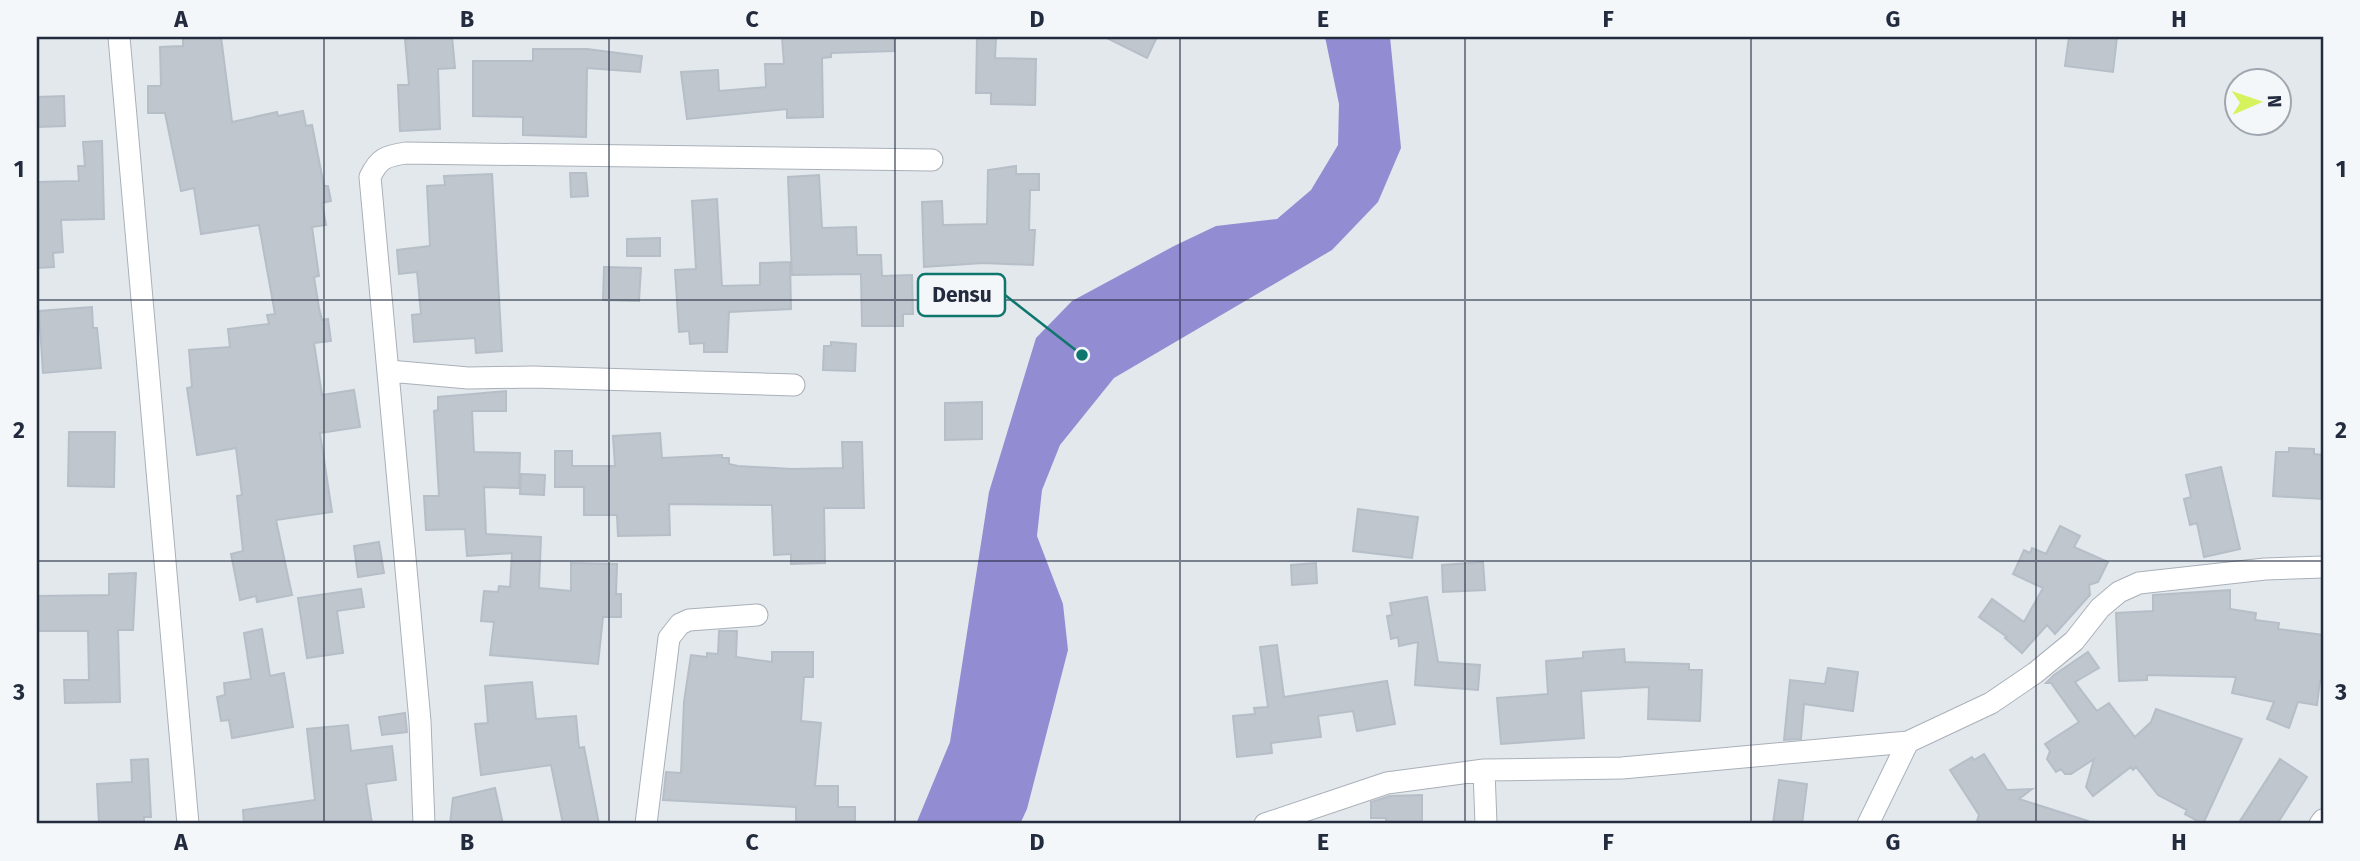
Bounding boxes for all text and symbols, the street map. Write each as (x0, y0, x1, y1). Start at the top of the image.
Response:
text: A (173, 5, 188, 33)
text: B (460, 5, 474, 33)
text: C (745, 5, 759, 33)
text: D (1030, 5, 1045, 33)
text: E (1317, 5, 1329, 33)
text: F (1602, 5, 1614, 33)
text: G (1886, 5, 1900, 33)
text: H (2171, 5, 2187, 33)
north arrow (2224, 66, 2294, 136)
text: N (2263, 95, 2286, 108)
text: 1 (14, 155, 24, 183)
text: 1 (2336, 155, 2346, 183)
callout: Densu (918, 274, 1005, 316)
text: Densu (932, 282, 992, 308)
text: 2 (13, 416, 25, 444)
text: 2 (2335, 416, 2347, 444)
text: 3 (12, 678, 25, 706)
text: 3 (2334, 678, 2347, 706)
text: A (173, 828, 188, 856)
text: B (460, 828, 474, 856)
text: C (745, 828, 759, 856)
text: D (1030, 828, 1045, 856)
text: E (1317, 828, 1329, 856)
text: F (1602, 828, 1614, 856)
text: G (1886, 828, 1900, 856)
text: H (2171, 828, 2187, 856)

